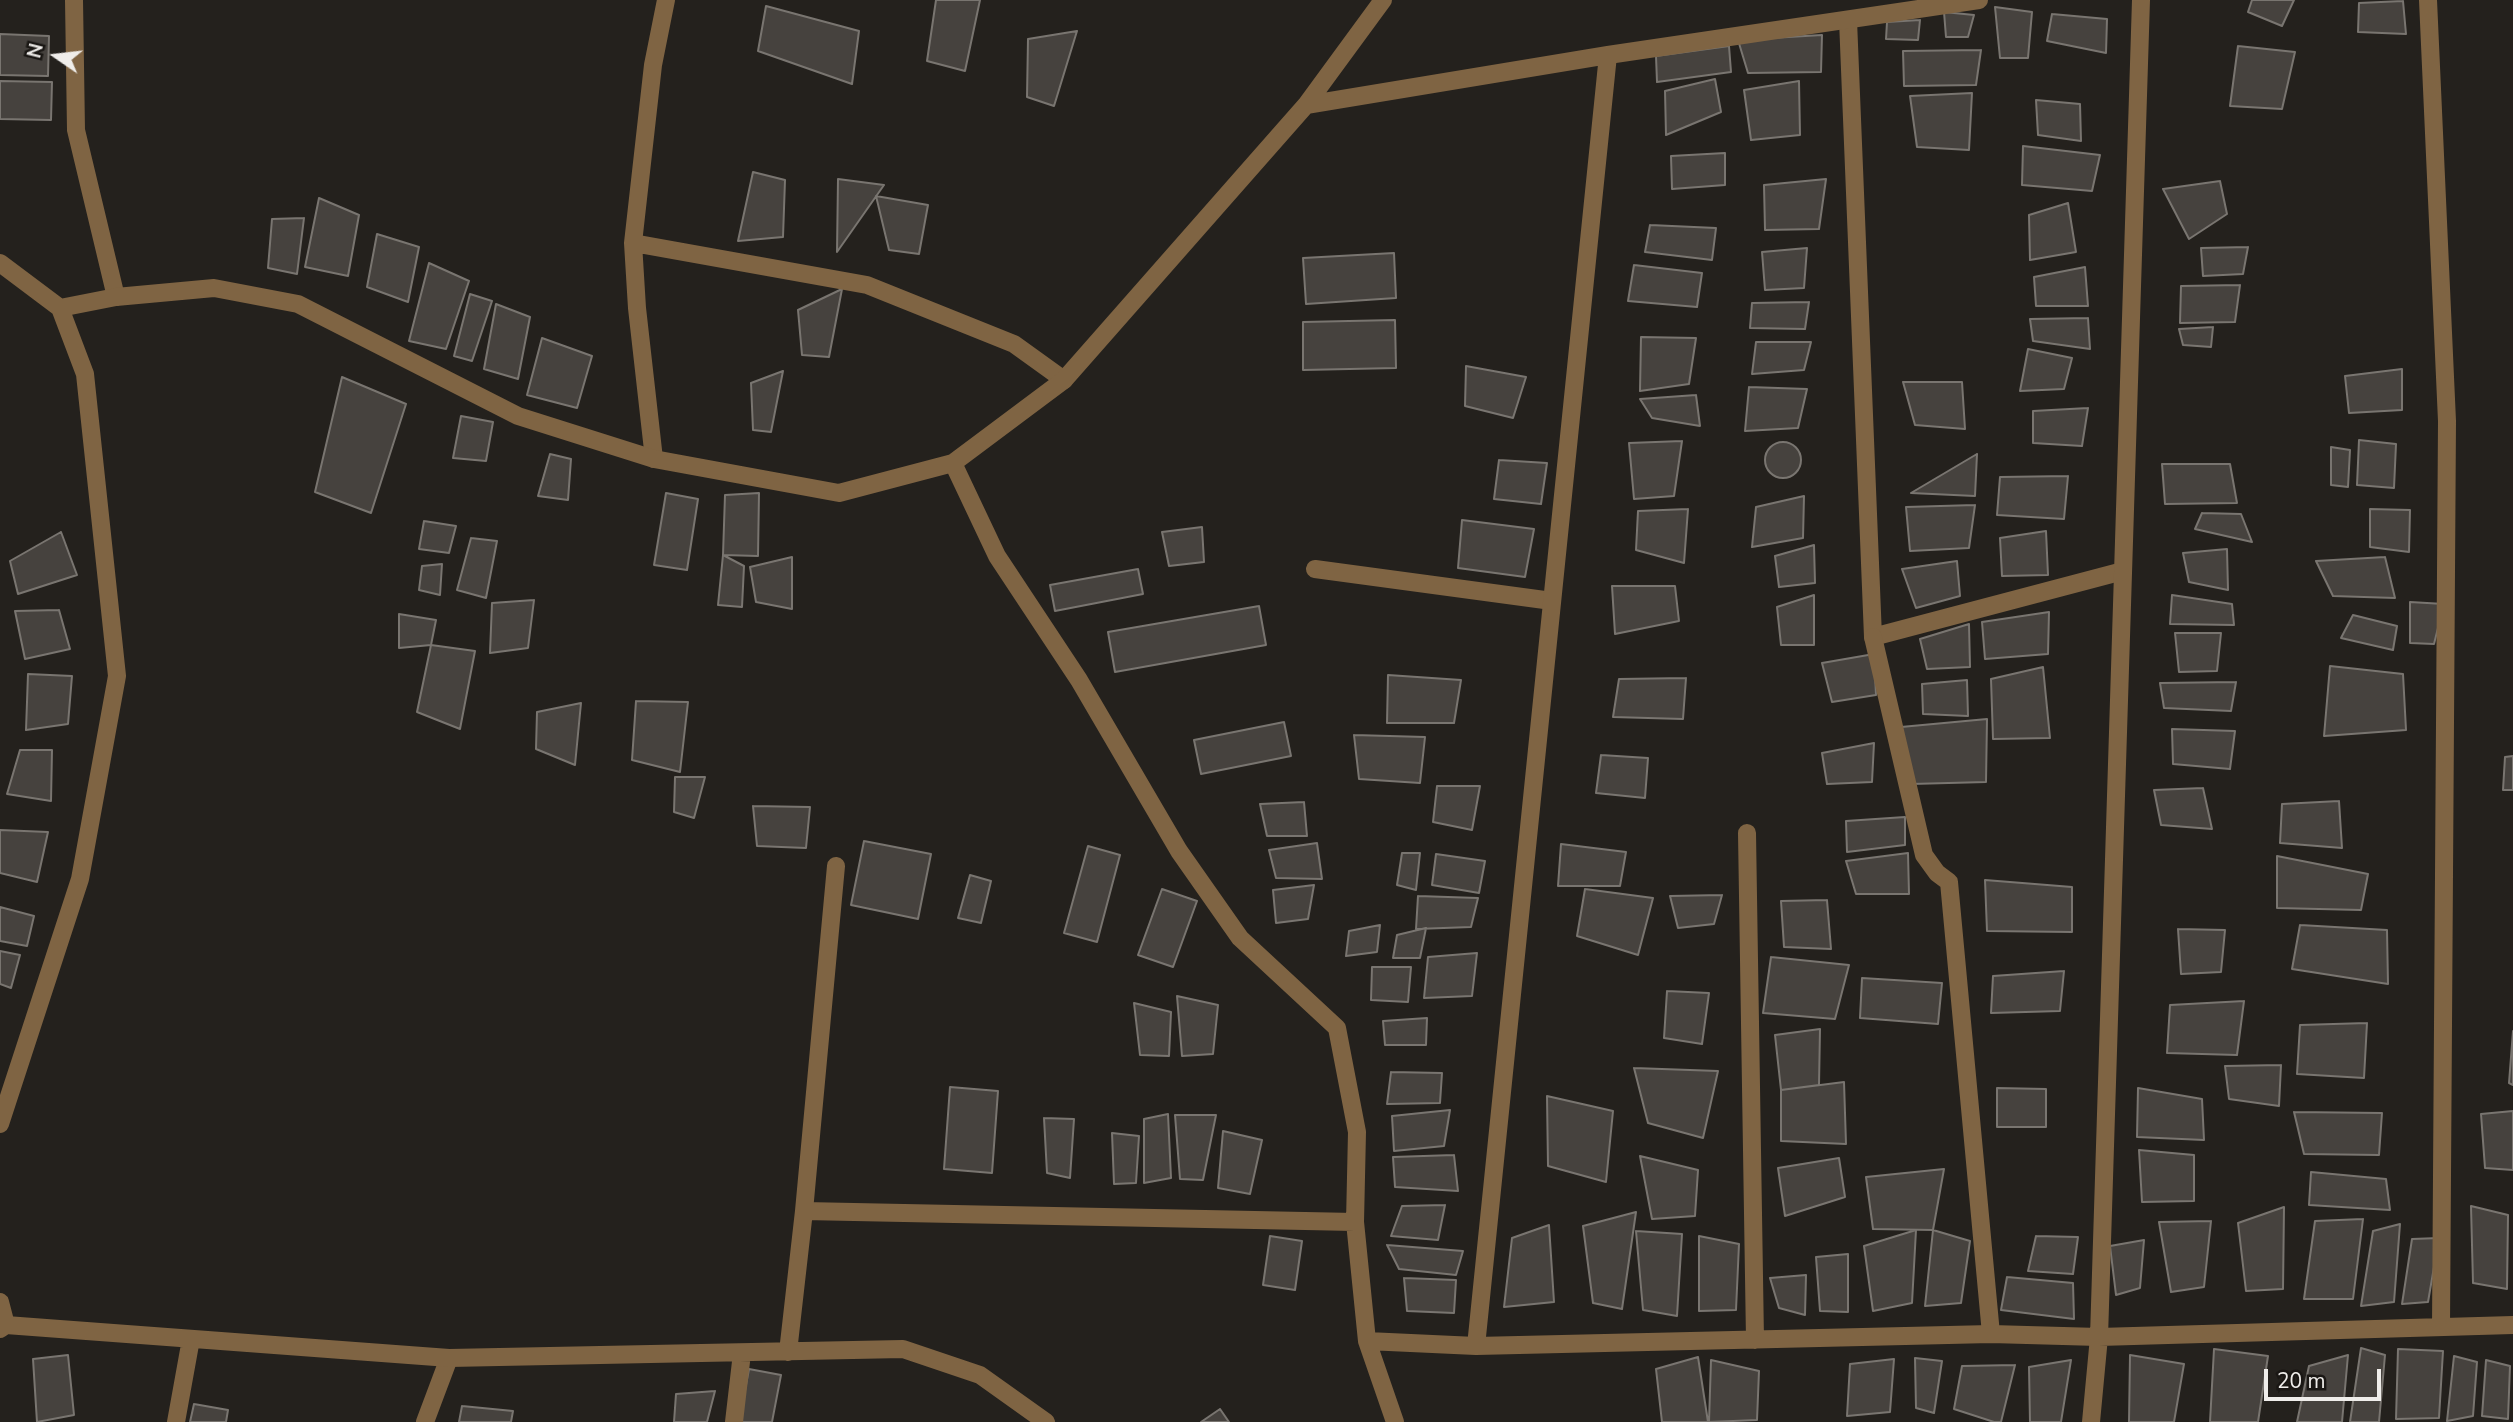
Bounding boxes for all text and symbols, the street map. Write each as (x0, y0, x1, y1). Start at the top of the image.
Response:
north arrow (21, 21, 91, 91)
text: N (21, 41, 50, 61)
scale bar (2268, 1356, 2385, 1400)
text: 20 m (2277, 1367, 2326, 1395)

